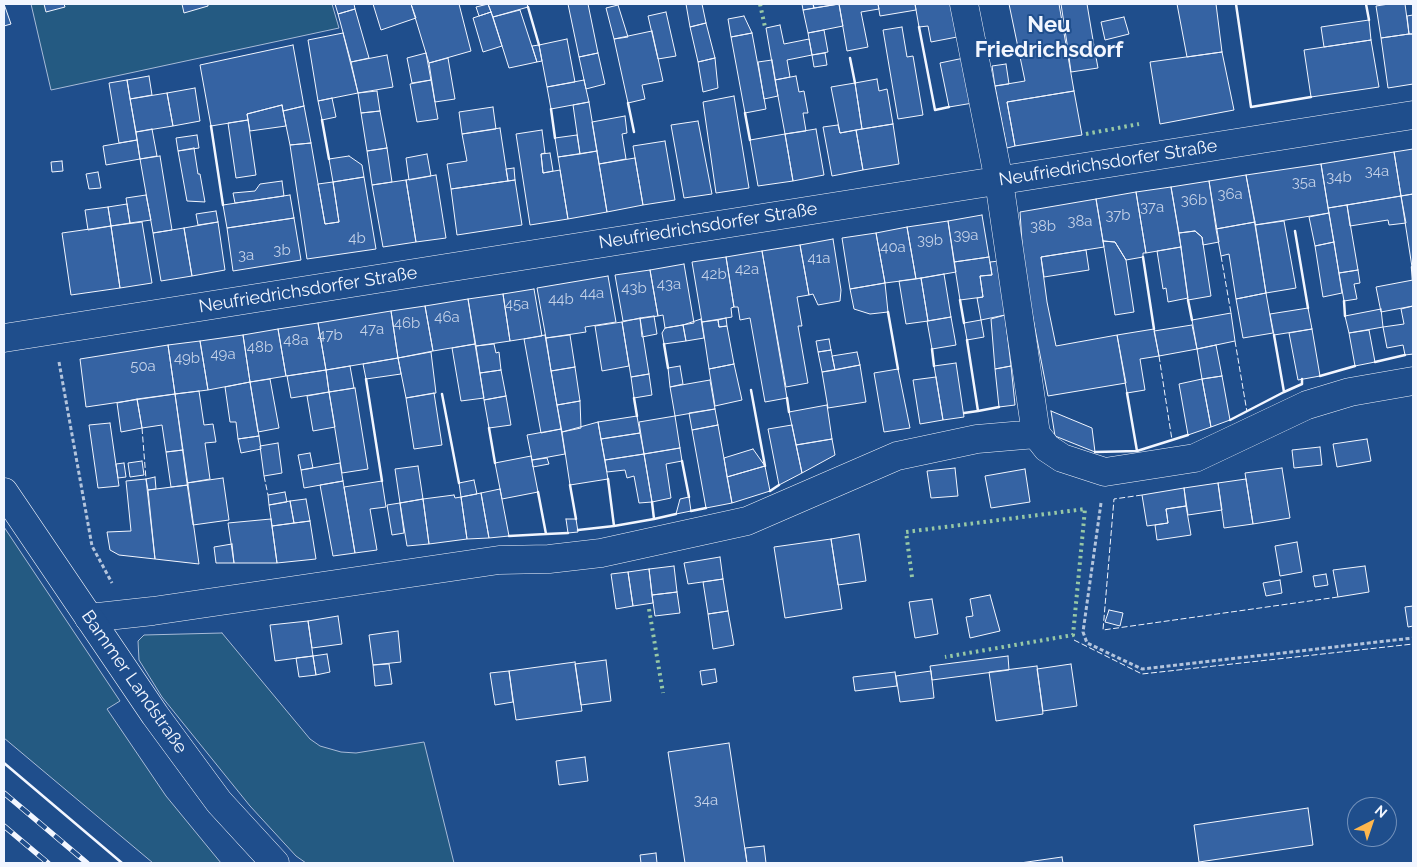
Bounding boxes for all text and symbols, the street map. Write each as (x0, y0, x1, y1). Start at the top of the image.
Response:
district label: Neu Friedrichsdorf (975, 12, 1123, 64)
street label: Neufriedrichsdorfer Straße (997, 135, 1219, 191)
house number: 34a (1365, 162, 1389, 180)
house number: 34b (1326, 168, 1352, 186)
house number: 35a (1292, 173, 1316, 191)
house number: 36a (1217, 185, 1243, 203)
house number: 36b (1181, 191, 1207, 209)
street label: Neufriedrichsdorfer Straße (597, 198, 819, 254)
house number: 37a (1140, 198, 1164, 216)
house number: 37b (1105, 206, 1131, 224)
house number: 38a (1067, 212, 1093, 230)
house number: 38b (1030, 217, 1056, 235)
house number: 39a (954, 226, 978, 244)
house number: 4b (348, 229, 366, 247)
house number: 39b (917, 231, 943, 249)
house number: 40a (880, 238, 906, 256)
house number: 3b (273, 241, 291, 259)
house number: 3a (238, 246, 254, 264)
house number: 41a (808, 249, 830, 267)
house number: 42a (735, 260, 759, 278)
street label: Neufriedrichsdorfer Straße (197, 262, 419, 318)
house number: 42b (701, 265, 727, 283)
house number: 43a (657, 275, 681, 293)
house number: 43b (621, 279, 647, 297)
house number: 44a (580, 284, 604, 302)
house number: 44b (548, 290, 574, 308)
house number: 45a (505, 295, 529, 313)
house number: 46a (434, 308, 460, 326)
house number: 46b (394, 314, 420, 332)
house number: 47a (360, 320, 384, 338)
house number: 47b (317, 326, 343, 344)
house number: 48a (283, 331, 309, 349)
house number: 48b (247, 338, 273, 356)
house number: 49a (210, 345, 236, 363)
house number: 49b (174, 349, 200, 367)
house number: 50a (130, 357, 156, 375)
street label: Bammer Landstraße (76, 606, 192, 758)
house number: 34a (694, 791, 718, 809)
north arrow (1347, 797, 1397, 847)
text: N (1372, 802, 1390, 821)

